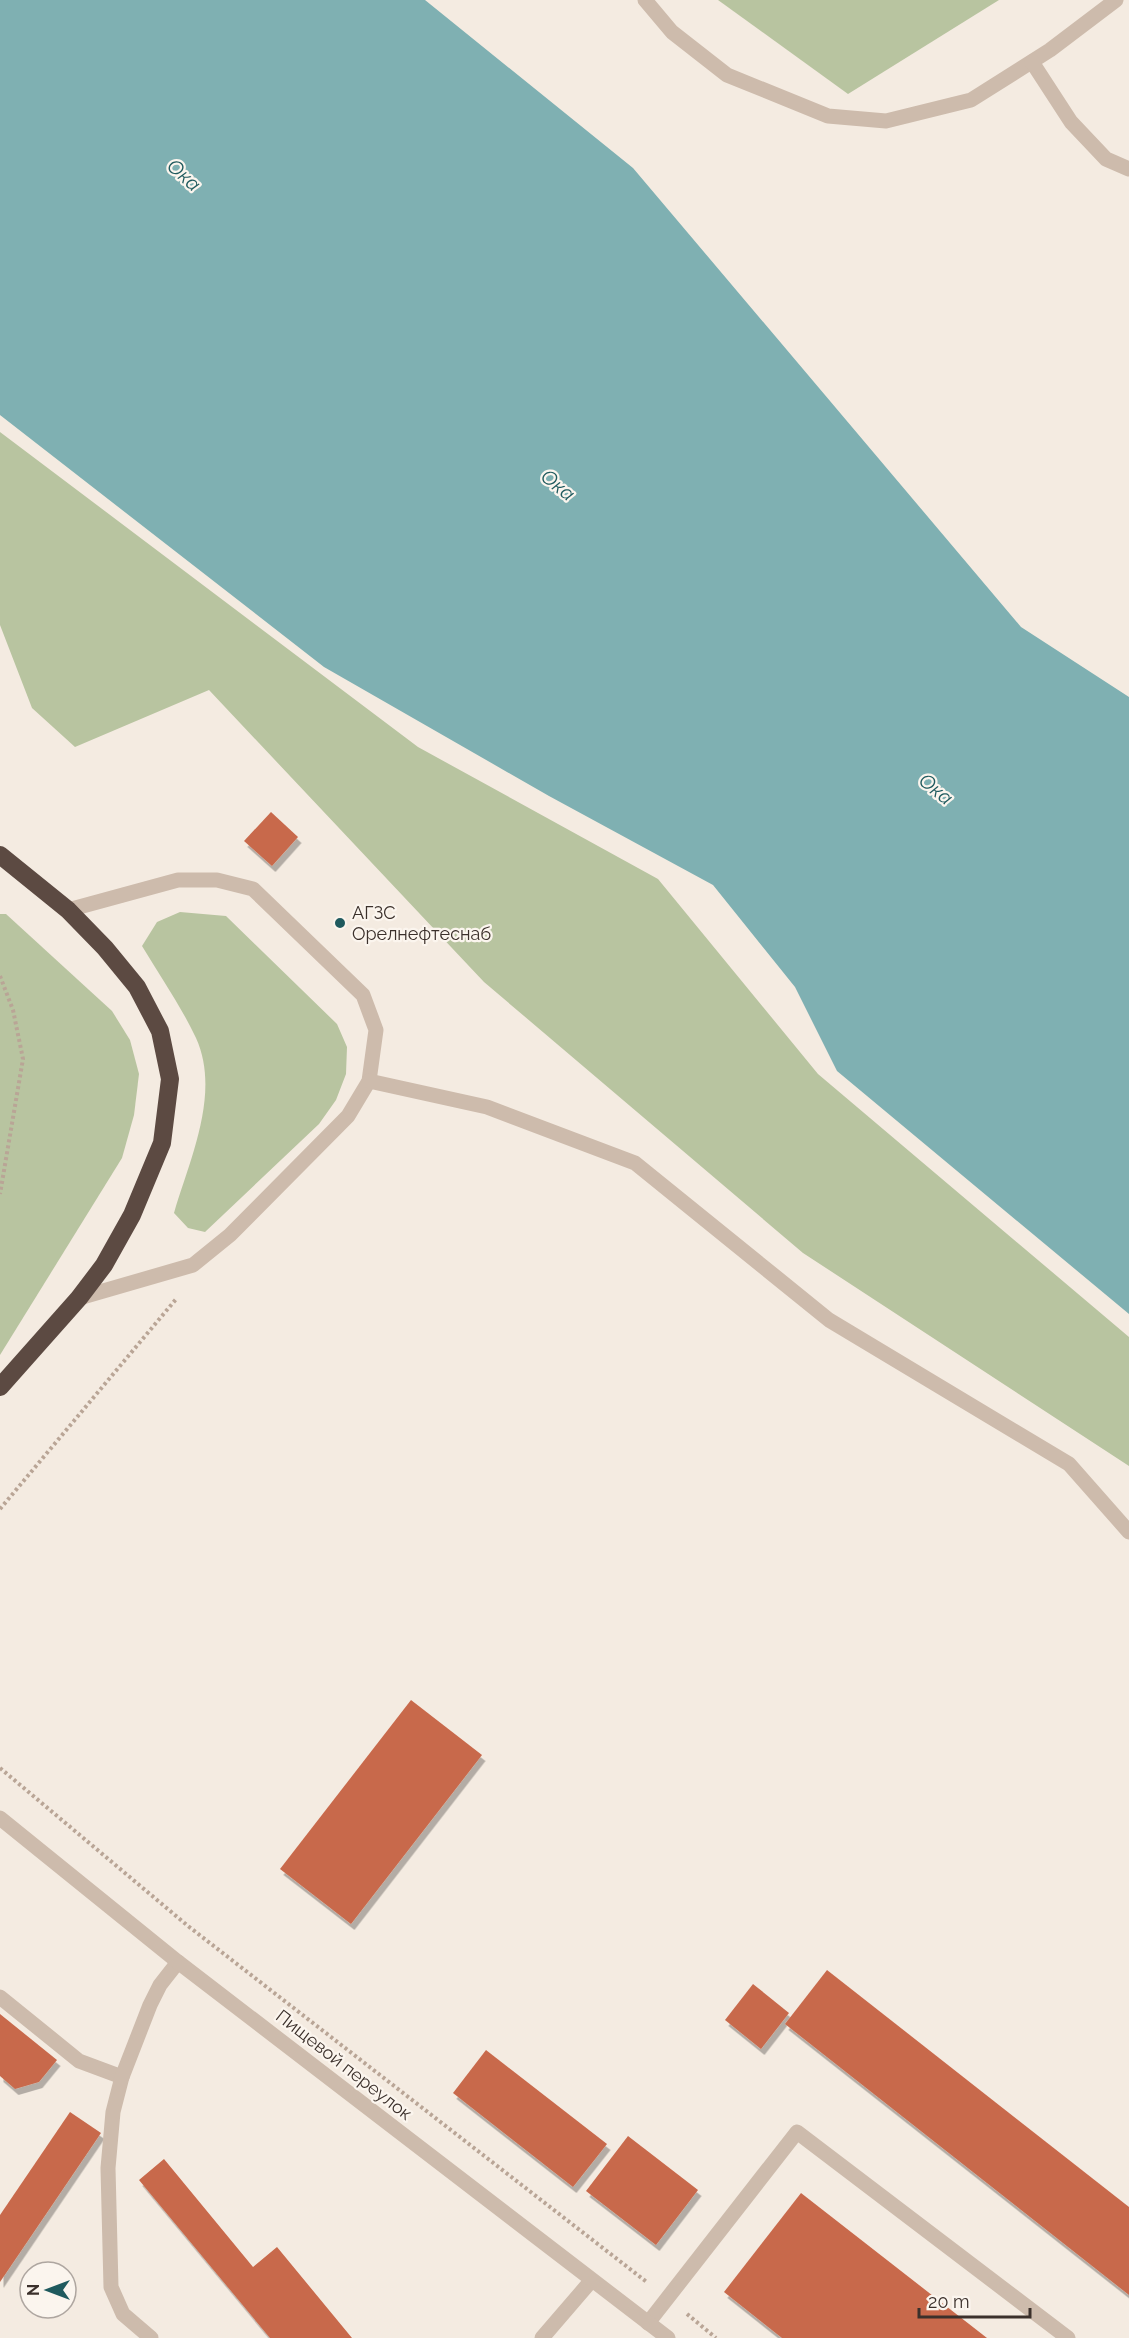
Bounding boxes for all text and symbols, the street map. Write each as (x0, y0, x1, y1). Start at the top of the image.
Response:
water label: Ока (162, 154, 206, 196)
water label: Ока (536, 464, 580, 506)
water label: Ока (914, 768, 958, 810)
place label: АГЗС Орелнефтеснаб (352, 902, 491, 944)
marker: АГЗС Орелнефтеснаб (333, 916, 347, 930)
street label: Пищевой переулок (272, 2005, 416, 2124)
north arrow (18, 2260, 78, 2320)
scale bar (919, 2281, 1030, 2319)
text: N (24, 2284, 43, 2296)
text: 20 m (928, 2291, 970, 2312)

